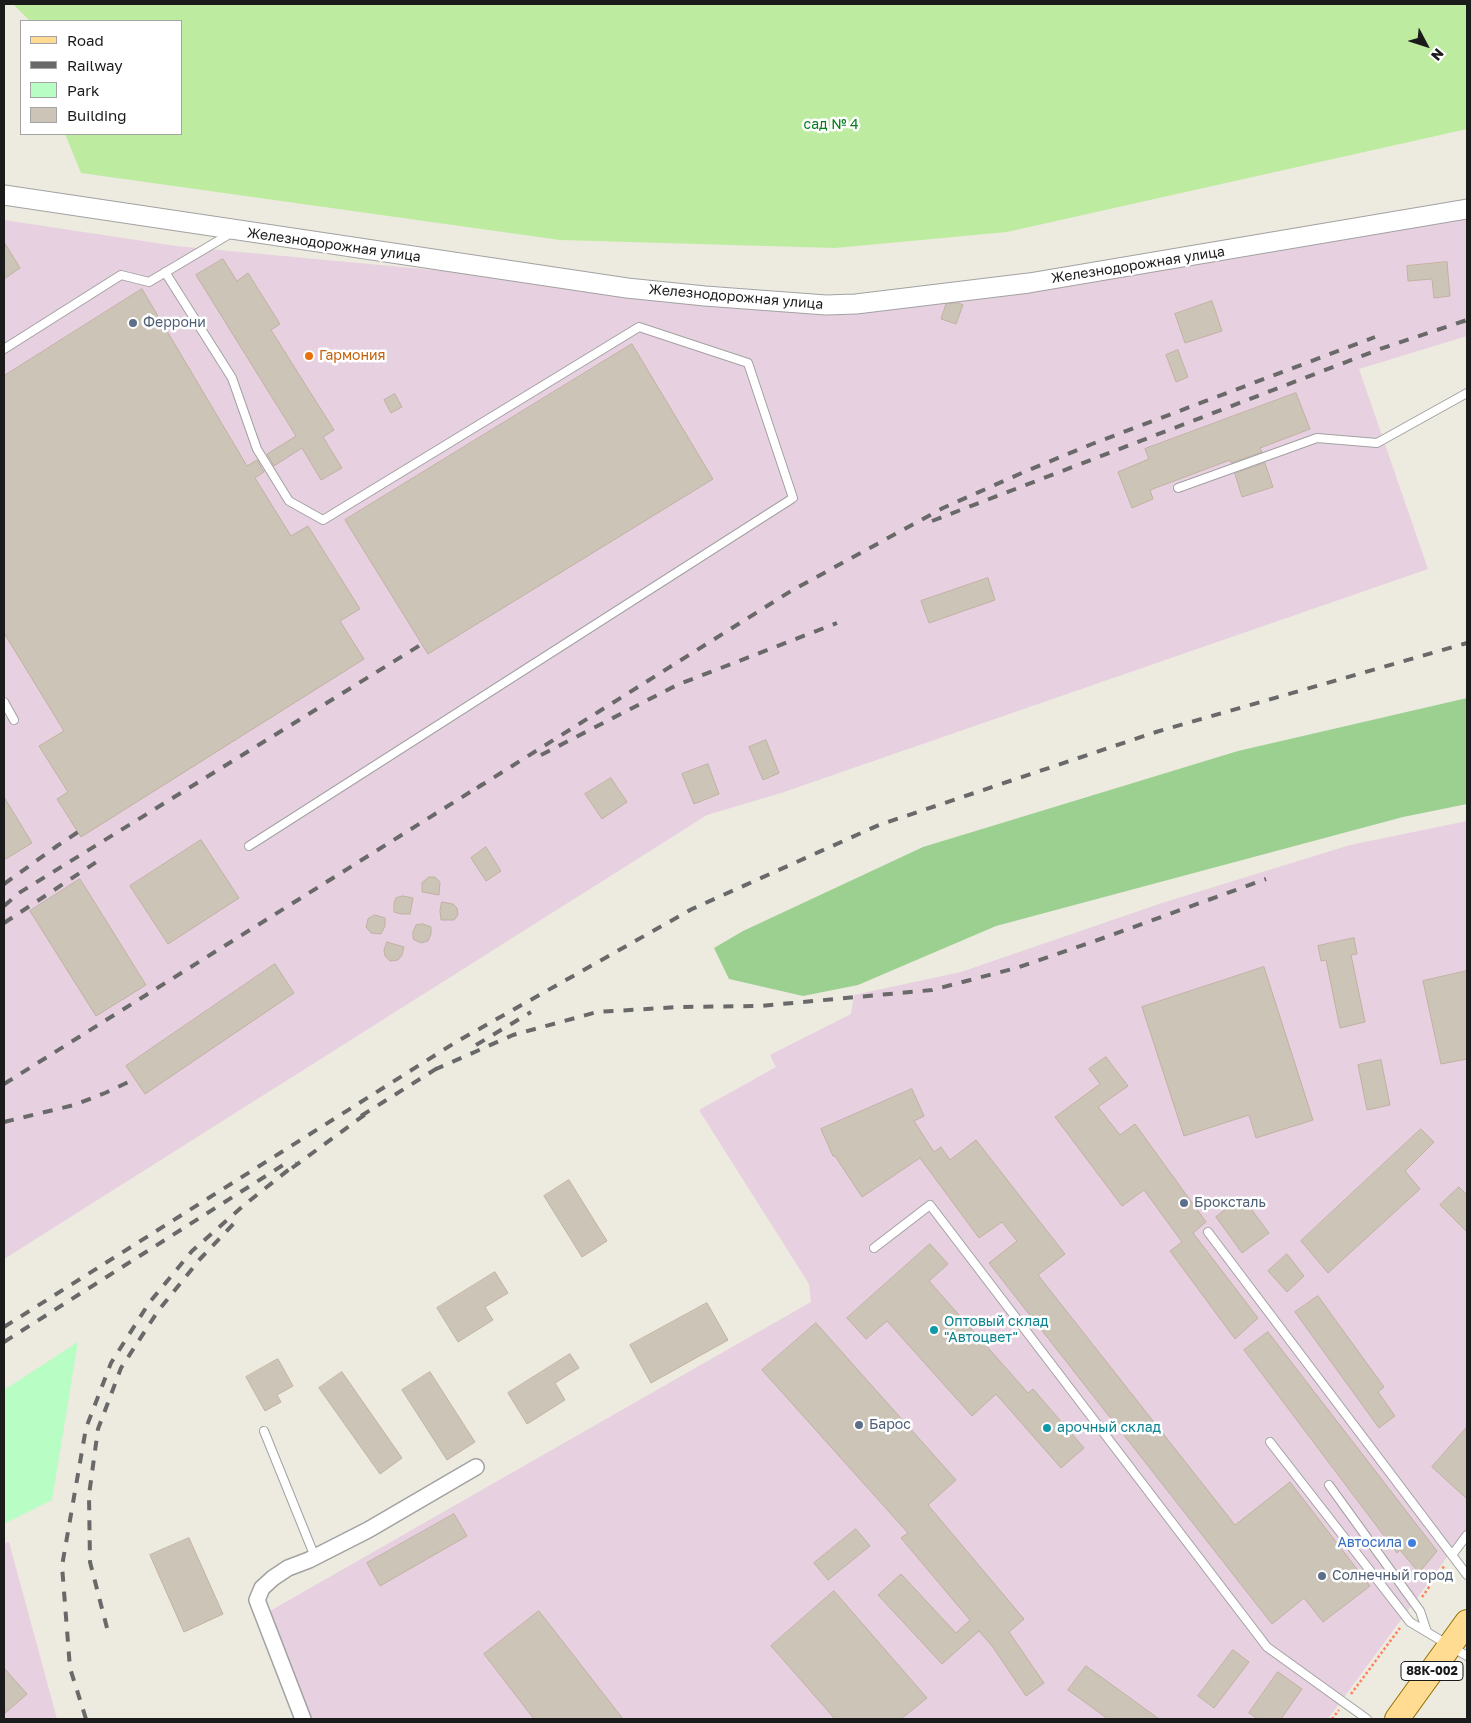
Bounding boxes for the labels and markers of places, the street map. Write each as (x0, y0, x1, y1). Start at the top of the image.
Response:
place label: Феррони (143, 315, 206, 331)
marker: Феррони (127, 317, 139, 329)
place label: Гармония (319, 348, 385, 364)
marker: Гармония (303, 350, 315, 362)
place label: Броксталь (1194, 1195, 1266, 1211)
marker: Броксталь (1178, 1197, 1190, 1209)
place label: Оптовый склад "Автоцвет" (944, 1314, 1049, 1346)
marker: Оптовый склад "Автоцвет" (928, 1324, 940, 1336)
place label: Барос (869, 1417, 911, 1433)
marker: Барос (853, 1419, 865, 1431)
place label: арочный склад (1057, 1420, 1161, 1436)
marker: арочный склад (1041, 1422, 1053, 1434)
place label: Автосила (1337, 1535, 1402, 1551)
marker: Автосила (1406, 1537, 1418, 1549)
place label: Солнечный город (1332, 1568, 1453, 1584)
marker: Солнечный город (1316, 1570, 1328, 1582)

